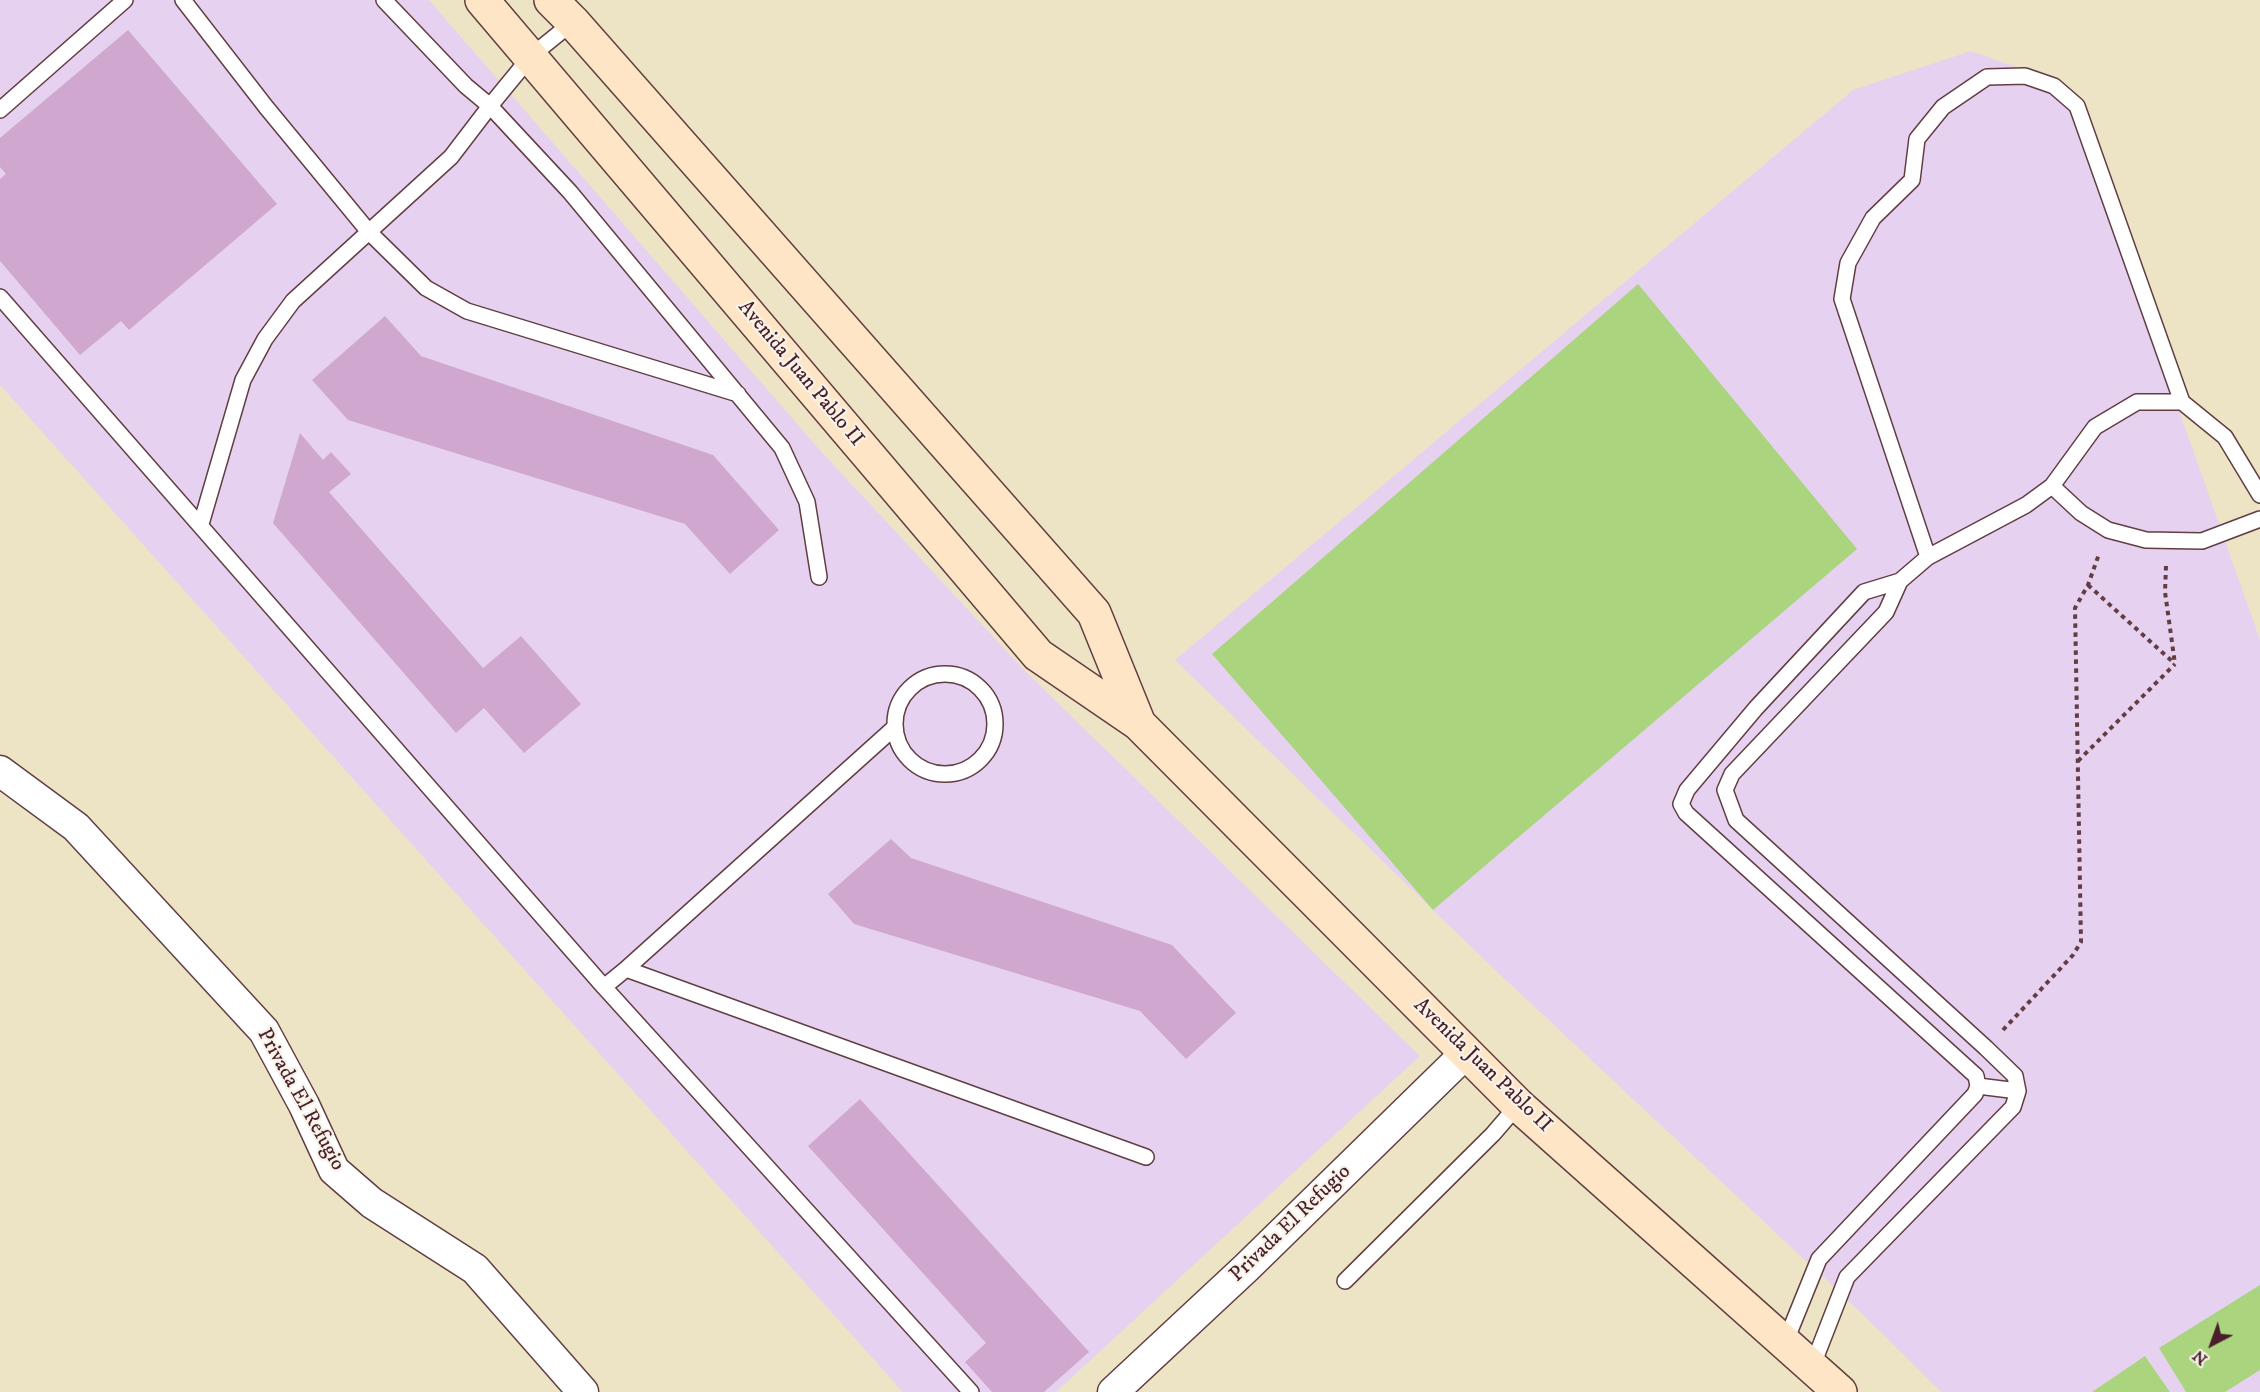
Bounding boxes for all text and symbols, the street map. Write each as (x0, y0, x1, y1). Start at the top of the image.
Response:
street label: Avenida Juan Pablo II (732, 296, 868, 452)
street label: Avenida Juan Pablo II (1408, 993, 1556, 1139)
street label: Privada El Refugio (251, 1025, 349, 1175)
street label: Privada El Refugio (1225, 1160, 1357, 1288)
north arrow (2182, 1314, 2242, 1374)
text: N (2189, 1346, 2212, 1369)

